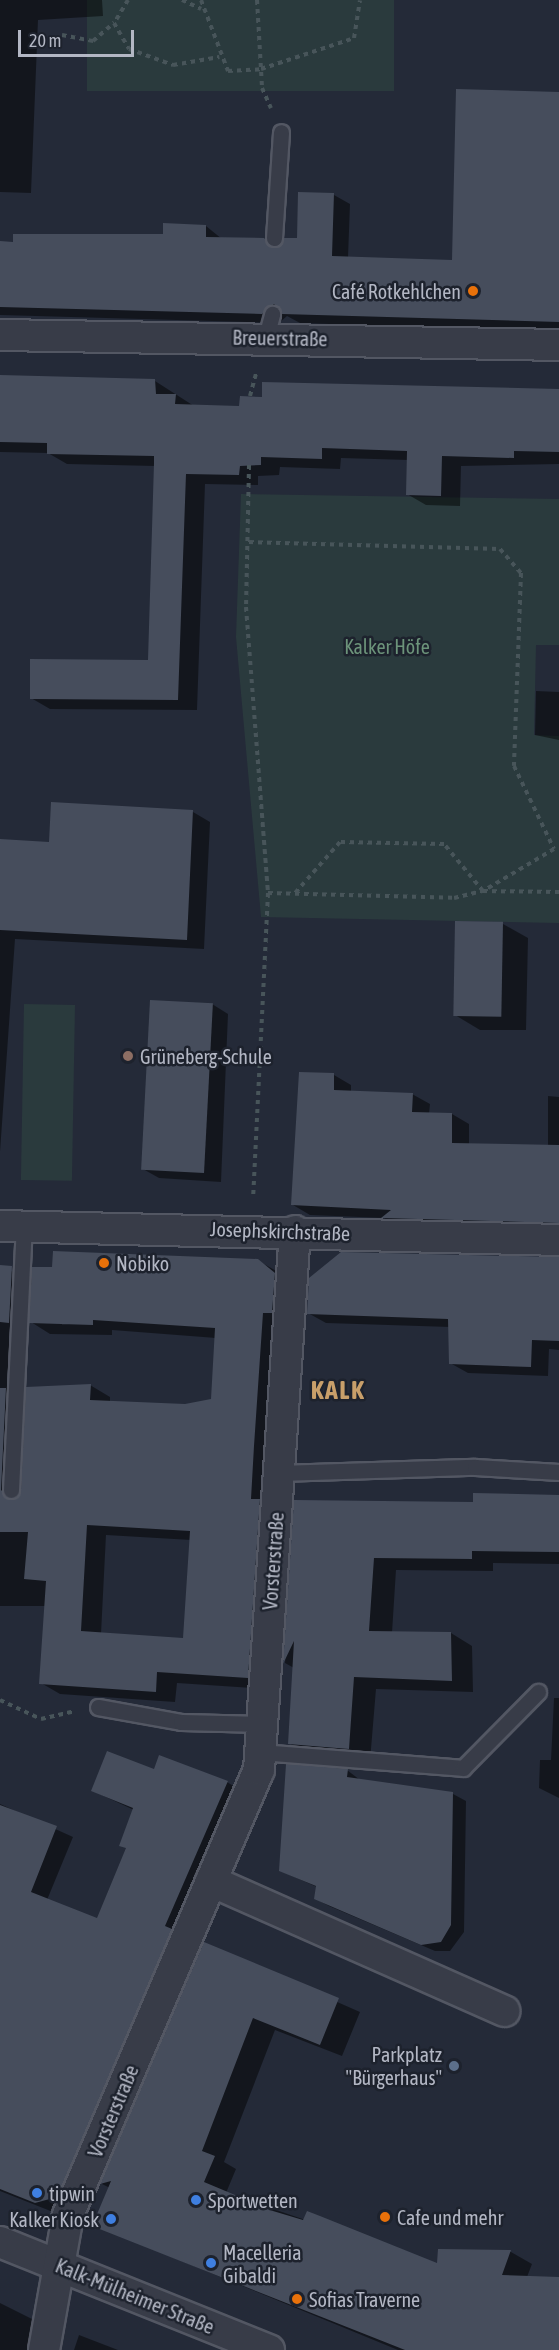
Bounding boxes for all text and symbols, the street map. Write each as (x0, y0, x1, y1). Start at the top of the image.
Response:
scale bar (21, 18, 136, 56)
text: 20 m (29, 30, 61, 51)
place label: Café Rotkehlchen (332, 279, 461, 303)
marker: Café Rotkehlchen (466, 284, 480, 298)
street label: Breuerstraße (232, 325, 328, 351)
park label: Kalker Höfe (344, 634, 430, 658)
place label: Grüneberg-Schule (140, 1044, 272, 1068)
marker: Grüneberg-Schule (121, 1049, 135, 1063)
street label: Josephskirchstraße (210, 1217, 350, 1245)
place label: Nobiko (116, 1251, 169, 1275)
marker: Nobiko (97, 1256, 111, 1270)
district label: KALK (311, 1375, 365, 1407)
street label: Vorsterstraße (258, 1511, 288, 1611)
place label: Parkplatz "Bürgerhaus" (346, 2042, 442, 2089)
marker: Parkplatz "Bürgerhaus" (447, 2059, 461, 2073)
street label: Vorsterstraße (83, 2061, 143, 2161)
place label: tipwin (49, 2181, 95, 2205)
marker: tipwin (30, 2186, 44, 2200)
place label: Sportwetten (208, 2188, 298, 2212)
marker: Sportwetten (189, 2193, 203, 2207)
place label: Cafe und mehr (397, 2205, 503, 2229)
place label: Kalker Kiosk (9, 2207, 99, 2231)
marker: Cafe und mehr (378, 2210, 392, 2224)
marker: Kalker Kiosk (104, 2212, 118, 2226)
place label: Macelleria Gibaldi (223, 2240, 301, 2287)
street label: Kalk-Mülheimer Straße (52, 2253, 218, 2339)
marker: Macelleria Gibaldi (204, 2256, 218, 2270)
place label: Sofias Traverne (309, 2287, 420, 2311)
marker: Sofias Traverne (290, 2292, 304, 2306)

